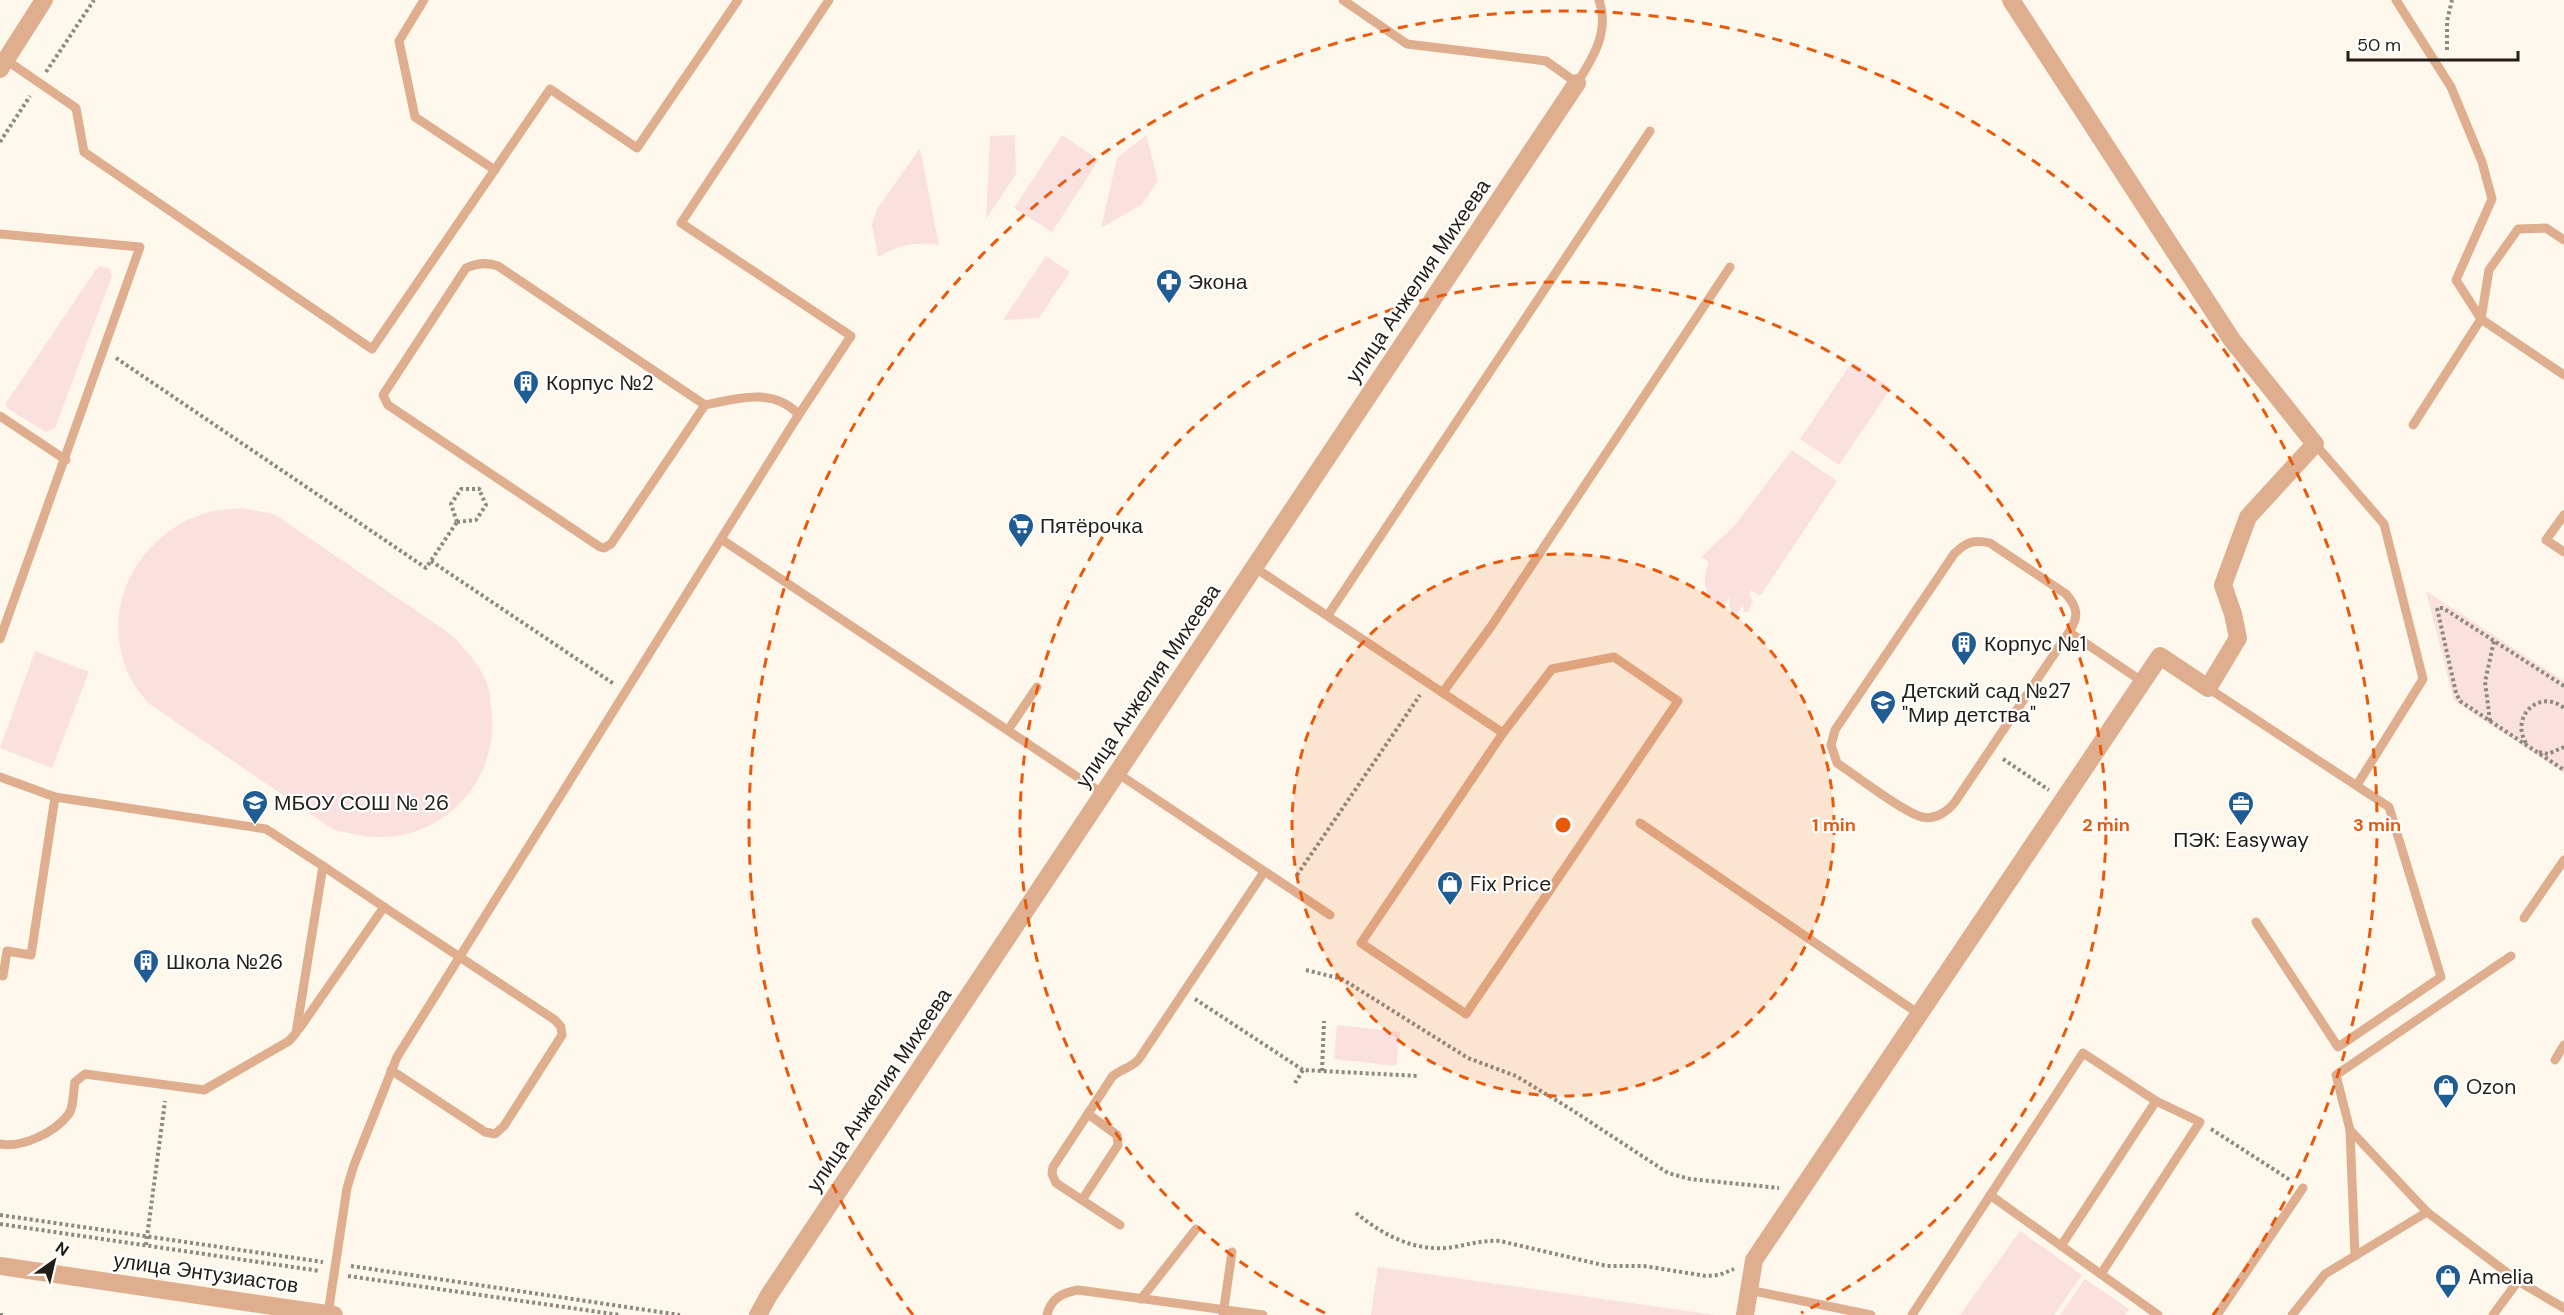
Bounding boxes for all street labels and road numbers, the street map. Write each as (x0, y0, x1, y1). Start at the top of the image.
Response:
street label: улица Анжелия Михеева (1339, 173, 1497, 388)
street label: улица Анжелия Михеева (1069, 578, 1227, 793)
street label: улица Анжелия Михеева (800, 982, 958, 1197)
street label: улица Энтузиастов (112, 1246, 300, 1300)

